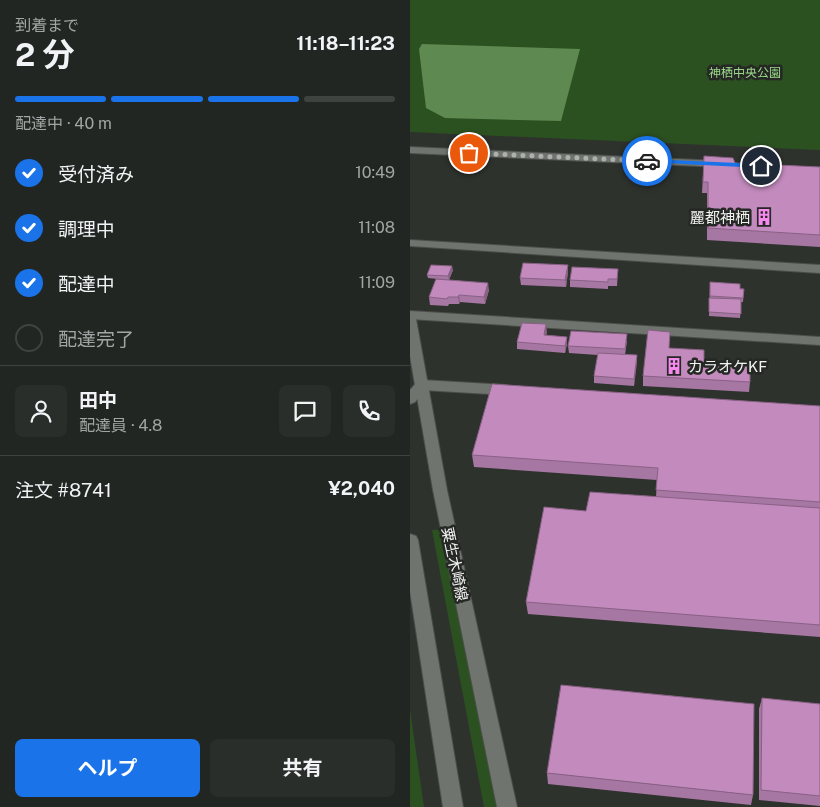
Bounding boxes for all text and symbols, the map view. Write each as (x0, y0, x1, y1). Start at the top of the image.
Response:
text: 到着まで (15, 16, 79, 35)
text: 11:18–11:23 (296, 32, 395, 54)
text: 2 分 (15, 36, 75, 73)
park label: 神栖中央公園 (709, 66, 781, 80)
text: 配達中 · 40 m (15, 114, 112, 133)
pin (448, 132, 490, 174)
courier (622, 136, 672, 186)
icon: bag (455, 139, 483, 167)
pin (740, 145, 782, 187)
icon: car (633, 147, 661, 175)
icon: home (747, 152, 775, 180)
icon: check (15, 159, 43, 187)
text: 受付済み (58, 163, 134, 185)
text: 10:49 (355, 163, 395, 182)
building icon: 麗都神栖 (754, 207, 774, 227)
place label: 麗都神栖 (690, 209, 750, 226)
icon: check (15, 214, 43, 242)
text: 調理中 (58, 218, 115, 240)
text: 11:08 (358, 218, 395, 237)
icon: check (15, 269, 43, 297)
text: 配達中 (58, 273, 115, 295)
text: 11:09 (359, 273, 395, 292)
text: 配達完了 (58, 328, 134, 350)
building icon: カラオケKF (664, 356, 684, 376)
place label: カラオケKF (688, 358, 767, 375)
button: person (15, 385, 67, 437)
button: chat (279, 385, 331, 437)
button: phone (343, 385, 395, 437)
text: 田中 (79, 389, 117, 411)
text: 配達員 · 4.8 (79, 416, 162, 435)
text: ¥2,040 (328, 477, 395, 499)
text: 注文 #8741 (15, 479, 112, 501)
street label: 粟生木崎線 (439, 526, 471, 602)
button: ヘルプ (15, 739, 200, 797)
button: 共有 (210, 739, 395, 797)

